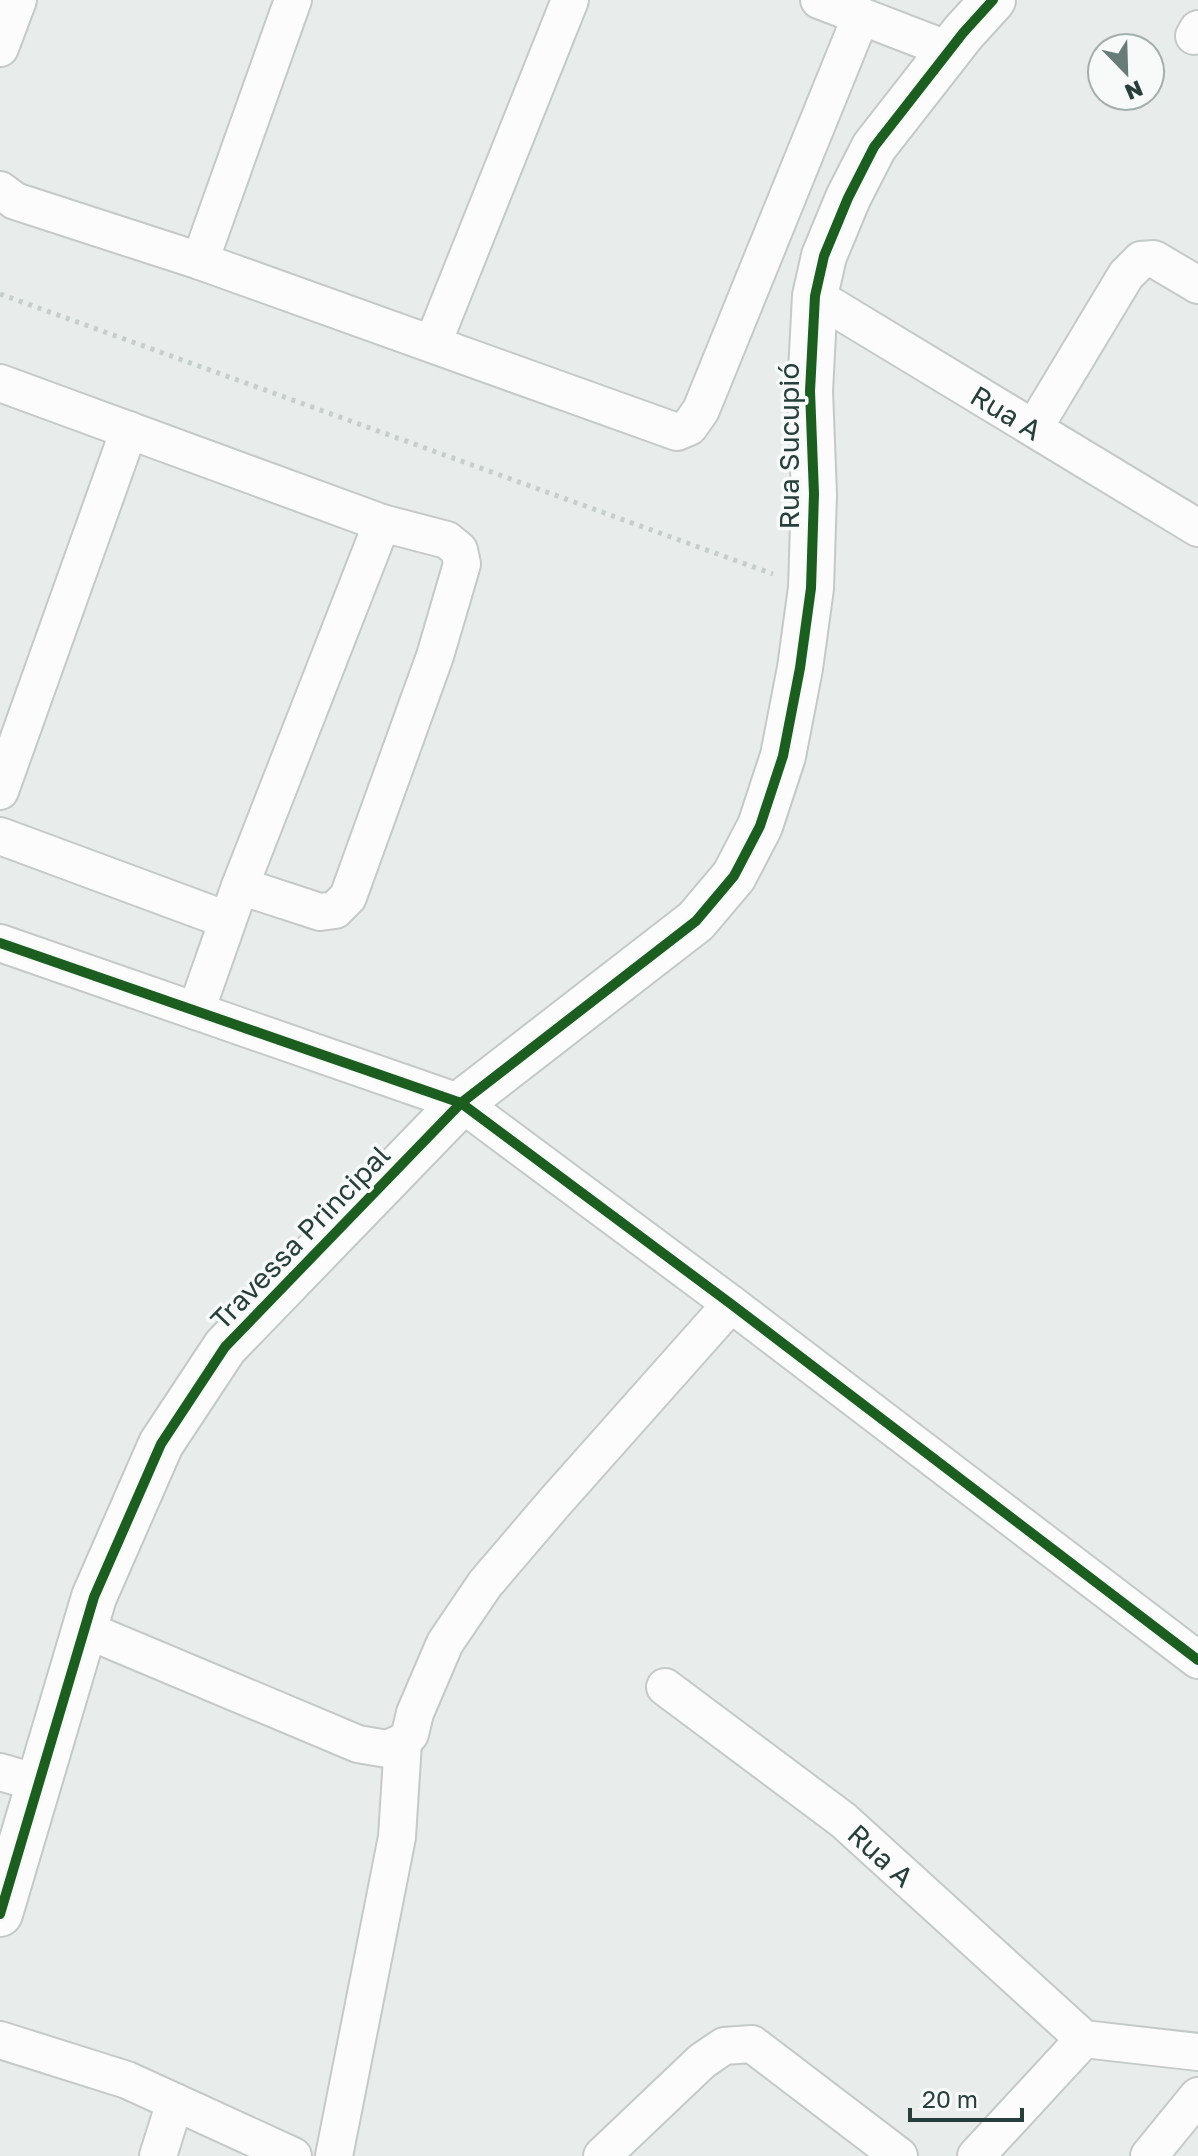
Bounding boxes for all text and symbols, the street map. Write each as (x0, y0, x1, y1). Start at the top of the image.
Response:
north arrow (1086, 32, 1166, 112)
text: N (1121, 75, 1147, 107)
street label: Rua Sucupió (772, 363, 805, 529)
street label: Rua A (965, 378, 1048, 446)
street label: Travessa Principal (204, 1138, 396, 1336)
street label: Rua A (842, 1817, 921, 1893)
scale bar (910, 2072, 1022, 2122)
text: 20 m (922, 2084, 978, 2113)

